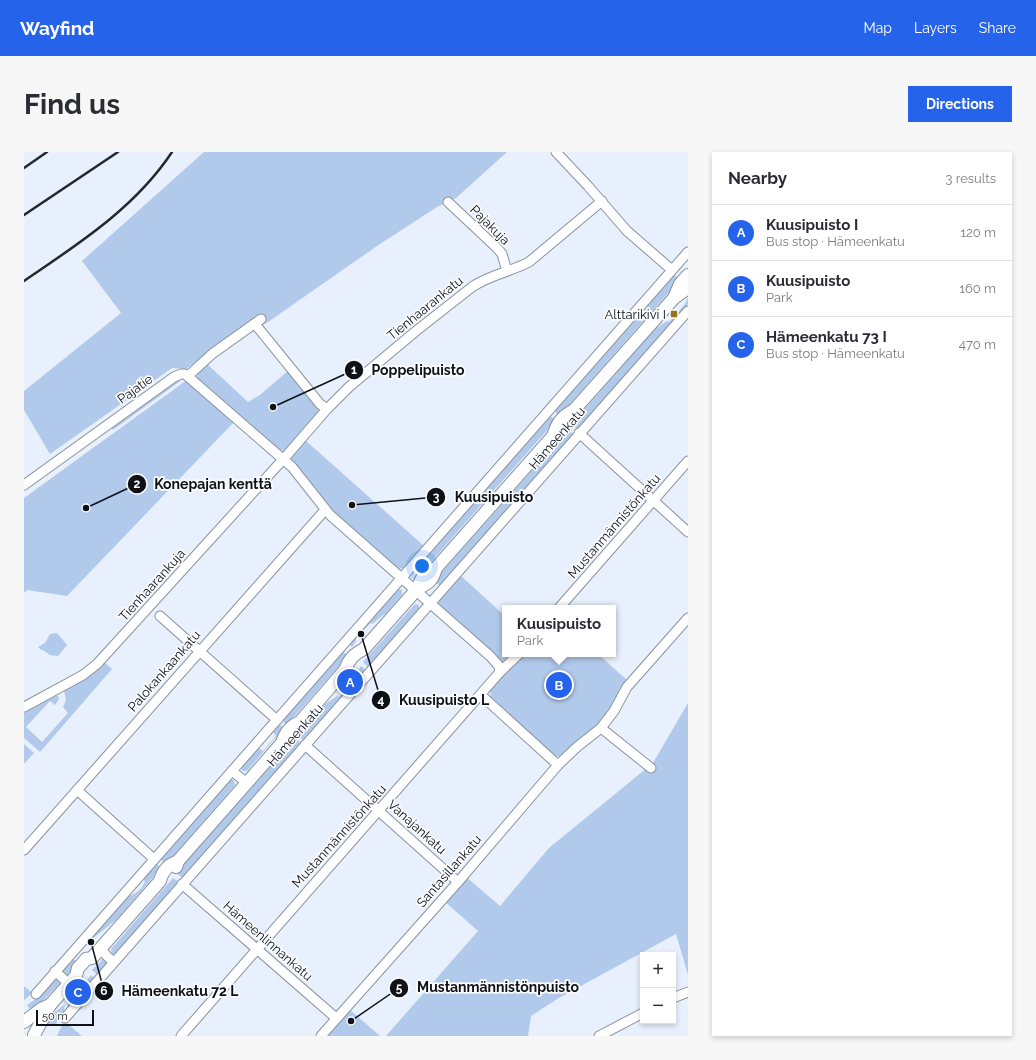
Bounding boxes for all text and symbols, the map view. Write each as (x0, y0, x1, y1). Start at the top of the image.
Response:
text: Wayfind (20, 17, 94, 39)
text: Map (864, 20, 892, 36)
text: Layers (914, 20, 957, 36)
text: Share (979, 20, 1016, 36)
button: Directions (908, 86, 1012, 122)
text: Find us (24, 88, 120, 121)
text: Nearby (728, 168, 787, 188)
text: 3 results (946, 171, 996, 186)
street label: Pajakuja (467, 202, 513, 248)
text: Kuusipuisto I (766, 216, 858, 234)
text: A (737, 225, 745, 240)
text: 120 m (960, 225, 996, 240)
text: Bus stop · Hämeenkatu (766, 234, 905, 249)
text: Kuusipuisto (766, 272, 850, 290)
street label: Tienhaarankatu (384, 273, 466, 343)
text: B (737, 281, 745, 296)
text: 160 m (959, 281, 996, 296)
text: Park (766, 290, 793, 305)
place label: Alttarikivi I (604, 307, 666, 322)
marker: Alttarikivi I (669, 309, 679, 319)
text: Hämeenkatu 73 I (766, 328, 887, 346)
text: C (737, 337, 745, 352)
text: 470 m (959, 337, 996, 352)
text: Bus stop · Hämeenkatu (766, 346, 905, 361)
callout: Poppelipuisto (344, 357, 473, 383)
text: Poppelipuisto (372, 362, 465, 378)
text: 1 (351, 363, 357, 377)
street label: Pajatie (114, 371, 156, 407)
street label: Hämeenkatu (526, 404, 588, 472)
callout: Konepajan kenttä (127, 471, 280, 497)
street label: Mustanmännistönkatu (565, 471, 663, 581)
text: Konepajan kenttä (154, 476, 272, 492)
text: 2 (134, 477, 141, 491)
callout: Kuusipuisto (426, 484, 541, 510)
text: Kuusipuisto (455, 489, 534, 505)
text: 3 (433, 490, 440, 504)
street label: Tienhaarankuja (116, 546, 188, 624)
your location (412, 556, 432, 576)
popup (502, 605, 616, 657)
text: Kuusipuisto (517, 615, 601, 633)
street label: Palokankaankatu (125, 627, 203, 715)
text: Park (517, 633, 543, 648)
pin: A (337, 667, 363, 697)
pin: B (546, 670, 572, 700)
callout: Kuusipuisto L (371, 687, 497, 713)
text: Kuusipuisto L (399, 692, 490, 708)
text: 4 (378, 693, 385, 707)
street label: Hämeenkatu (264, 701, 326, 769)
street label: Mustanmännistönkatu (289, 781, 389, 891)
street label: Vanajankatu (385, 797, 449, 857)
street label: Santasillankatu (414, 832, 484, 910)
street label: Hämeenlinnankatu (220, 898, 316, 984)
map controls (640, 952, 676, 1024)
button: + (640, 952, 676, 988)
callout: Mustanmännistönpuisto (389, 975, 587, 1001)
pin: C (65, 977, 91, 1007)
callout: Hämeenkatu 72 L (94, 978, 247, 1004)
text: Mustanmännistönpuisto (417, 979, 579, 995)
text: 5 (396, 981, 403, 995)
text: Hämeenkatu 72 L (121, 983, 239, 999)
text: 6 (100, 984, 108, 998)
button: − (640, 988, 676, 1024)
scale bar (36, 1008, 94, 1027)
text: 50 m (42, 1010, 68, 1023)

